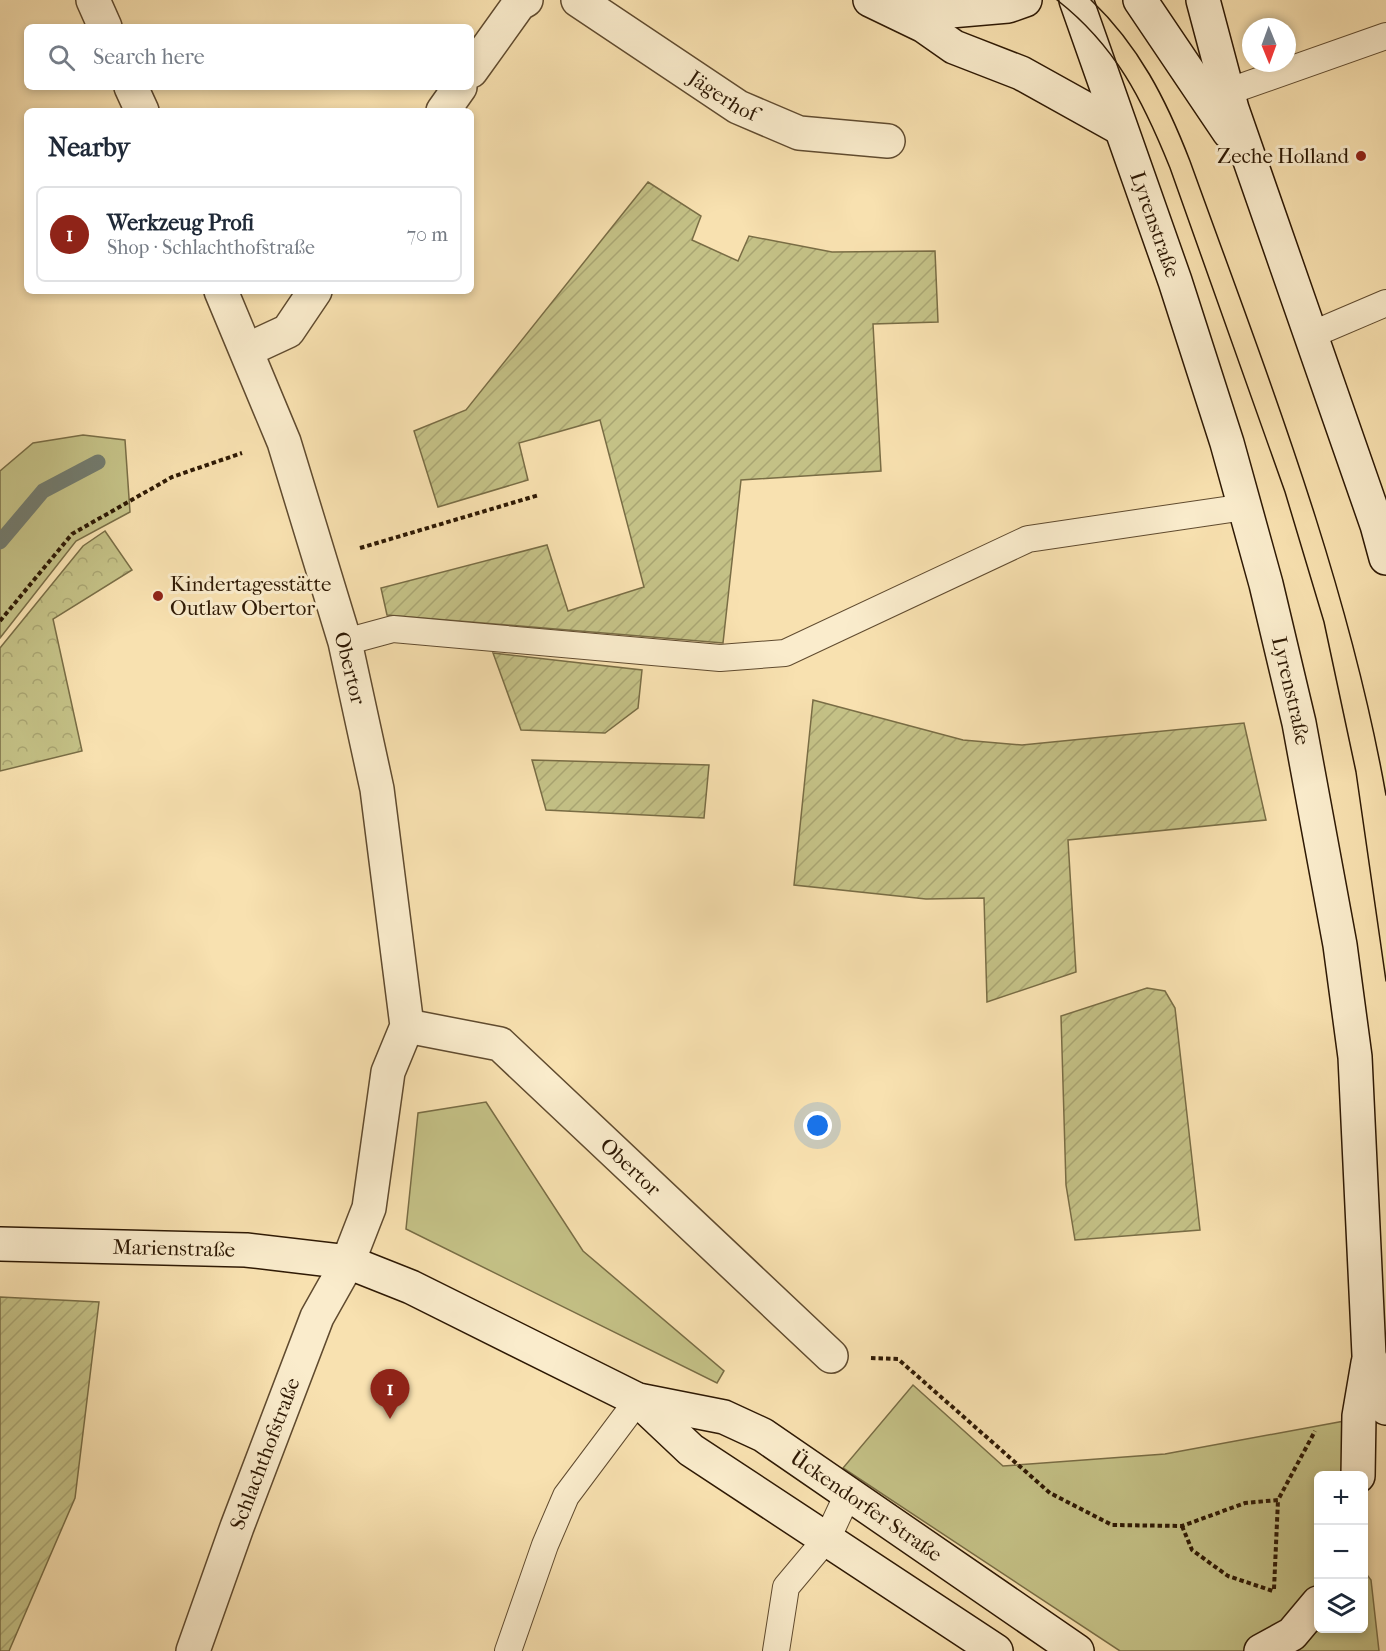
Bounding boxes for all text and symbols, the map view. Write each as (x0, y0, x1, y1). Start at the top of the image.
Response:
north arrow (1242, 18, 1296, 72)
search box (24, 24, 474, 90)
icon: search (45, 41, 78, 74)
text: Search here (93, 44, 205, 70)
street label: Jägerhof (682, 64, 765, 127)
text: Nearby (48, 132, 130, 163)
place label: Zeche Holland (1217, 144, 1350, 168)
marker: Zeche Holland (1354, 149, 1368, 163)
street label: Lyrenstraße (1125, 168, 1185, 281)
text: Werkzeug Profi (107, 210, 254, 236)
text: 1 (66, 223, 73, 246)
text: 70 m (406, 223, 448, 246)
text: Shop · Schlachthofstraße (107, 236, 315, 259)
place label: Kindertagesstätte Outlaw Obertor (170, 572, 331, 620)
marker: Kindertagesstätte Outlaw Obertor (151, 589, 165, 603)
street label: Obertor (329, 629, 371, 707)
street label: Lyrenstraße (1267, 634, 1315, 747)
your location (803, 1111, 832, 1140)
street label: Obertor (595, 1133, 666, 1201)
street label: Marienstraße (112, 1235, 235, 1262)
pin: 1 (370, 1370, 410, 1419)
street label: Schlachthofstraße (225, 1374, 305, 1533)
street label: Ückendorfer Straße (786, 1445, 947, 1567)
map controls (1314, 1471, 1368, 1633)
button: + (1314, 1471, 1368, 1525)
button: − (1314, 1525, 1368, 1579)
button: layers (1314, 1579, 1368, 1633)

